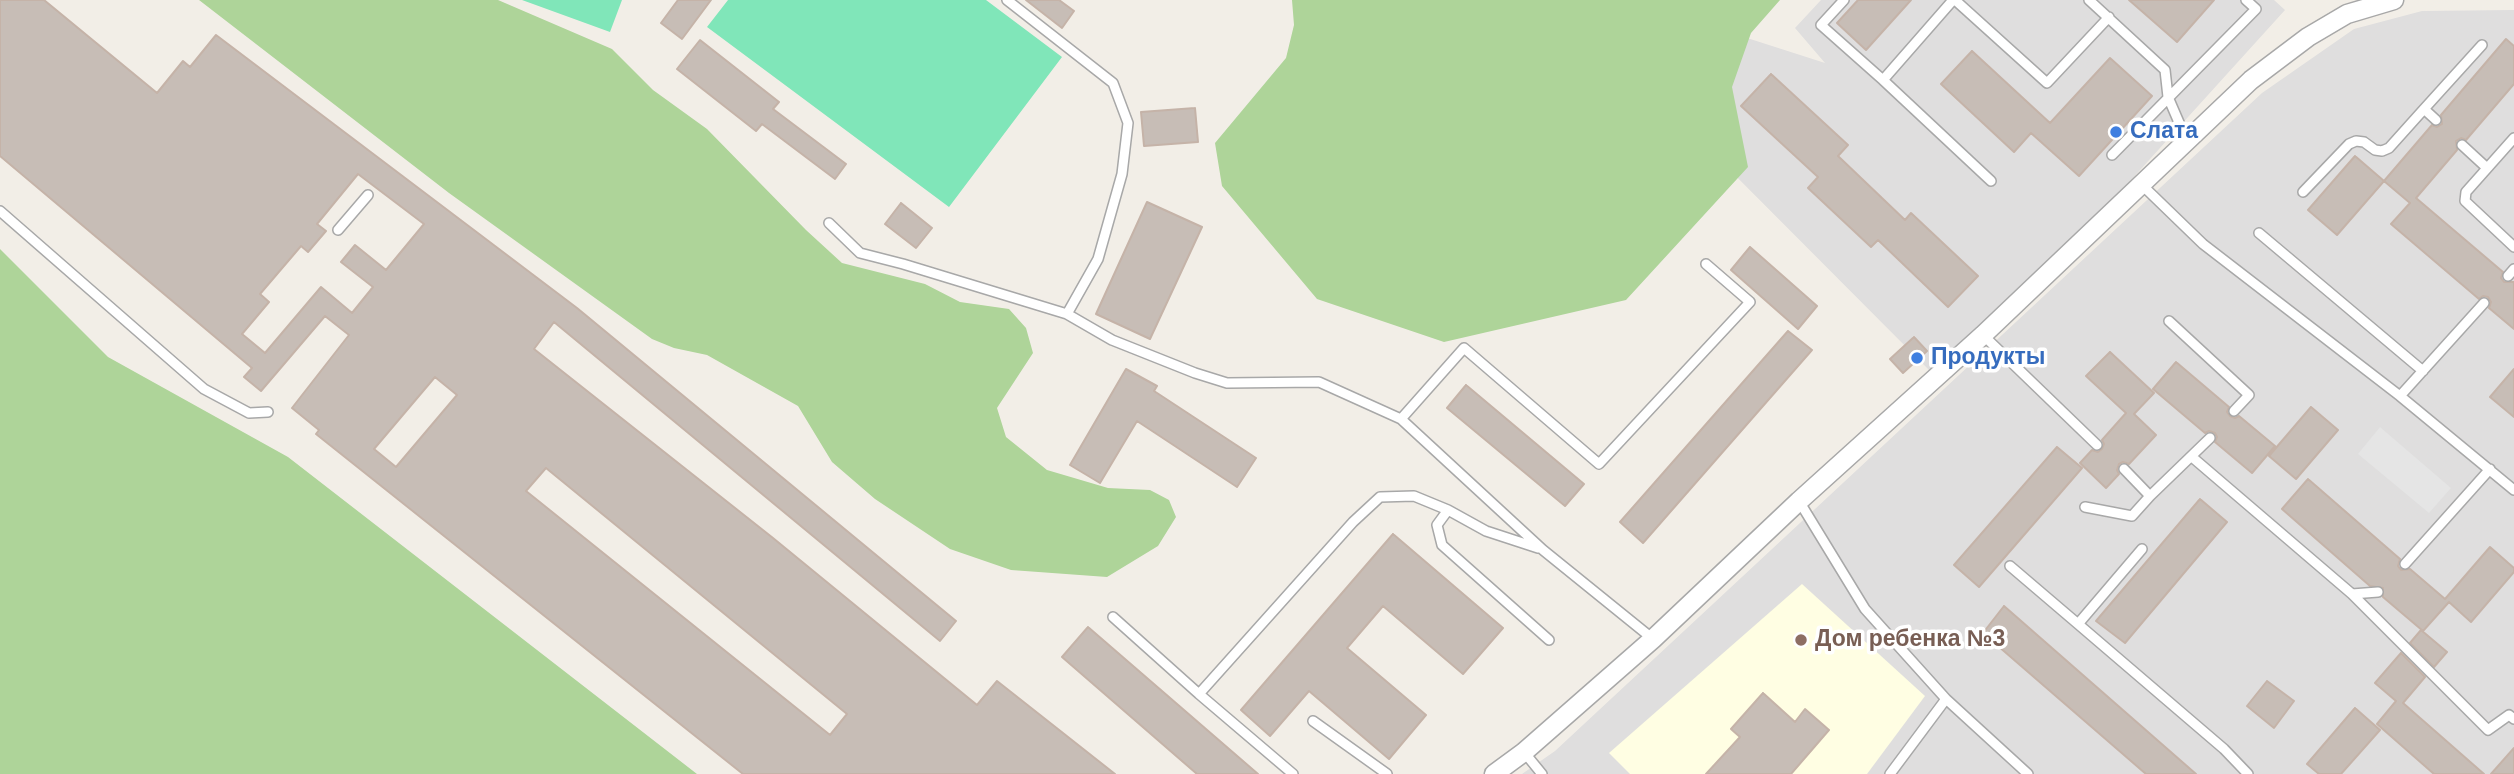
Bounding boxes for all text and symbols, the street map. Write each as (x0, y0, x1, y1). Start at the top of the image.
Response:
place label: Слата (2130, 118, 2198, 146)
marker: Слата (2108, 124, 2124, 140)
place label: Продукты (1931, 344, 2045, 372)
marker: Продукты (1909, 350, 1925, 366)
place label: Дом ребенка №3 (1815, 626, 2005, 654)
marker: Дом ребенка №3 (1793, 632, 1809, 648)

